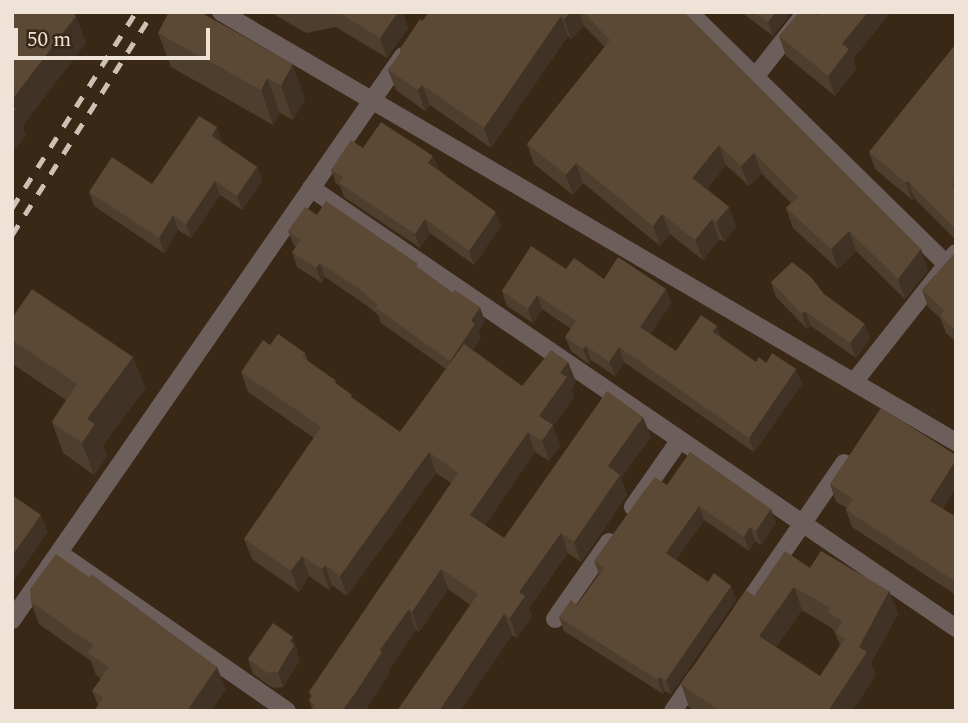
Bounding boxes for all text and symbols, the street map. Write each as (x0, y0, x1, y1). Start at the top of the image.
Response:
scale bar (18, 14, 214, 58)
text: 50 m (27, 24, 71, 56)

